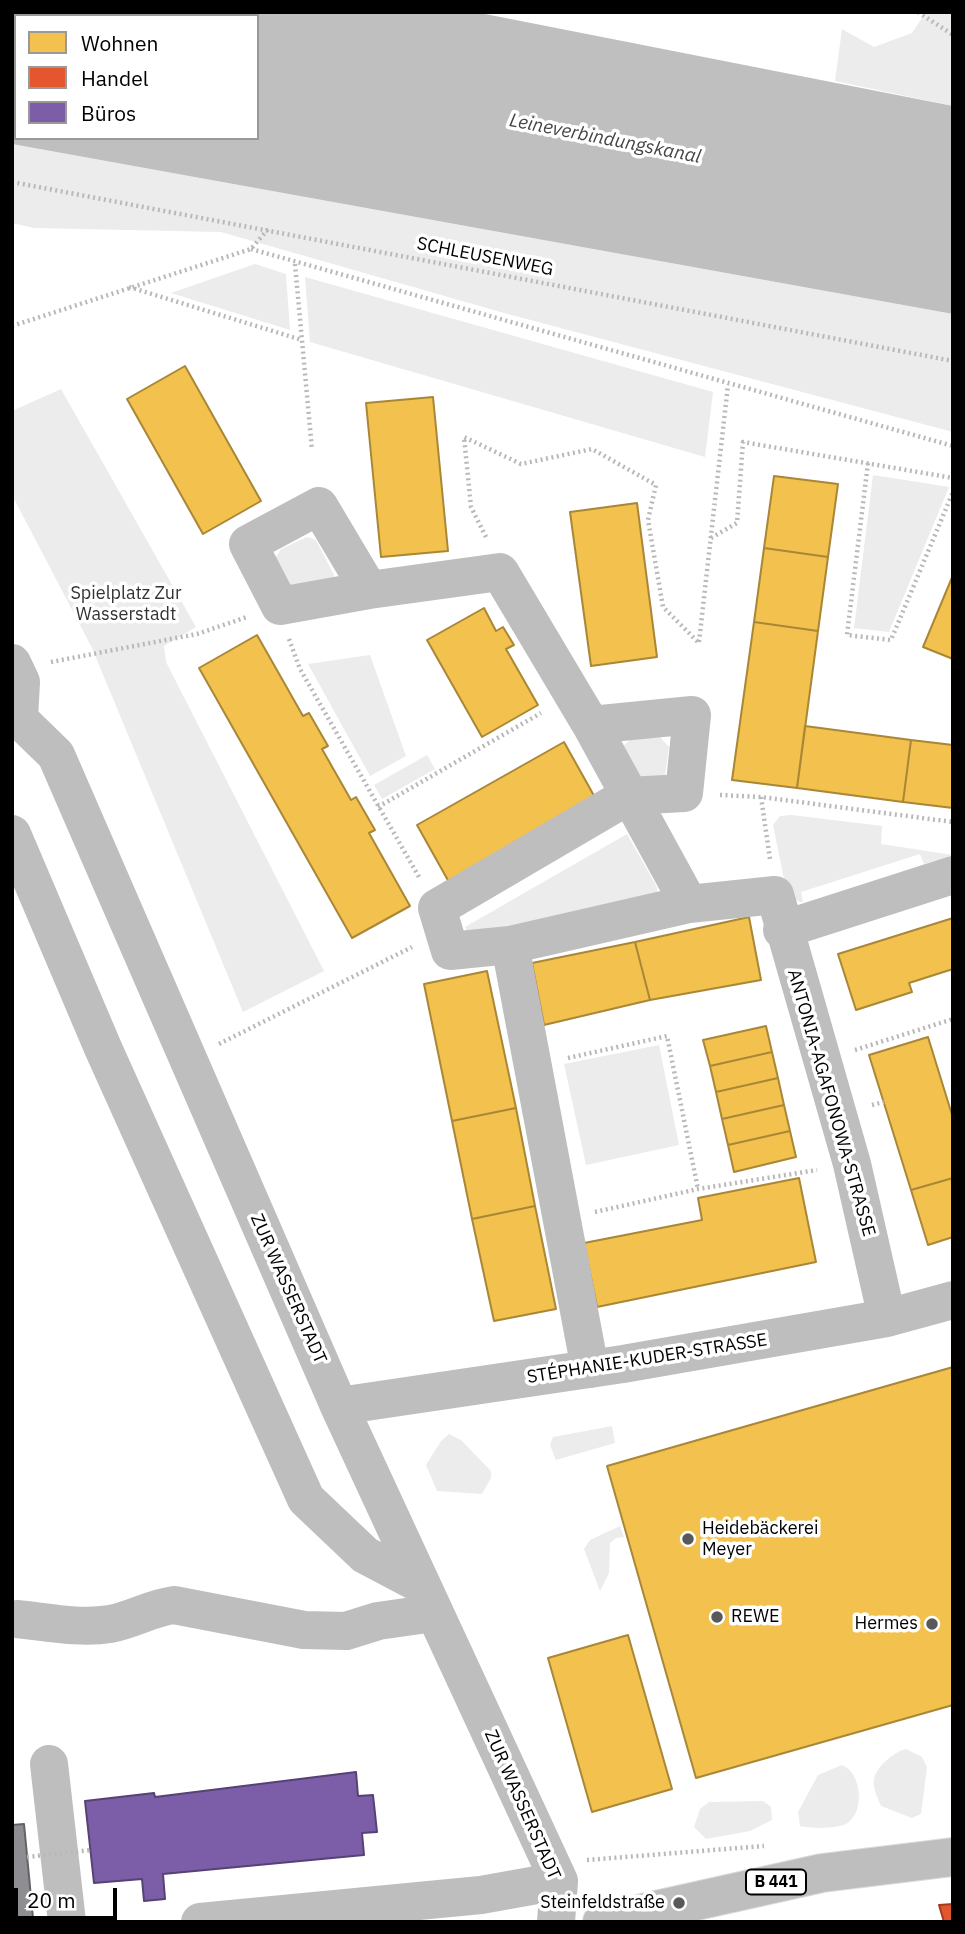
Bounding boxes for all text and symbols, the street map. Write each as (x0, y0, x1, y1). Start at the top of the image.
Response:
legend (14, 14, 259, 140)
text: Wohnen (81, 29, 158, 57)
text: Handel (81, 64, 148, 92)
text: Büros (81, 99, 136, 127)
water label: Leineverbindungskanal (507, 109, 703, 169)
street label: SCHLEUSENWEG (415, 233, 555, 281)
park label: Spielplatz Zur Wasserstadt (70, 583, 182, 626)
street label: ANTONIA-AGAFONOWA-STRASSE (782, 967, 880, 1239)
street label: ZUR WASSERSTADT (245, 1211, 331, 1367)
street label: STÉPHANIE-KUDER-STRASSE (525, 1329, 769, 1389)
place label: Heidebäckerei Meyer (702, 1518, 818, 1560)
marker: Heidebäckerei Meyer (680, 1531, 696, 1547)
place label: REWE (731, 1606, 780, 1628)
marker: REWE (709, 1609, 725, 1625)
place label: Hermes (854, 1613, 918, 1635)
marker: Hermes (924, 1616, 940, 1632)
street label: ZUR WASSERSTADT (479, 1727, 565, 1883)
road number: B 441 (746, 1870, 806, 1894)
scale bar (18, 1874, 121, 1918)
text: 20 m (27, 1886, 76, 1914)
place label: Steinfeldstraße (540, 1892, 665, 1914)
marker: Steinfeldstraße (671, 1895, 687, 1911)

